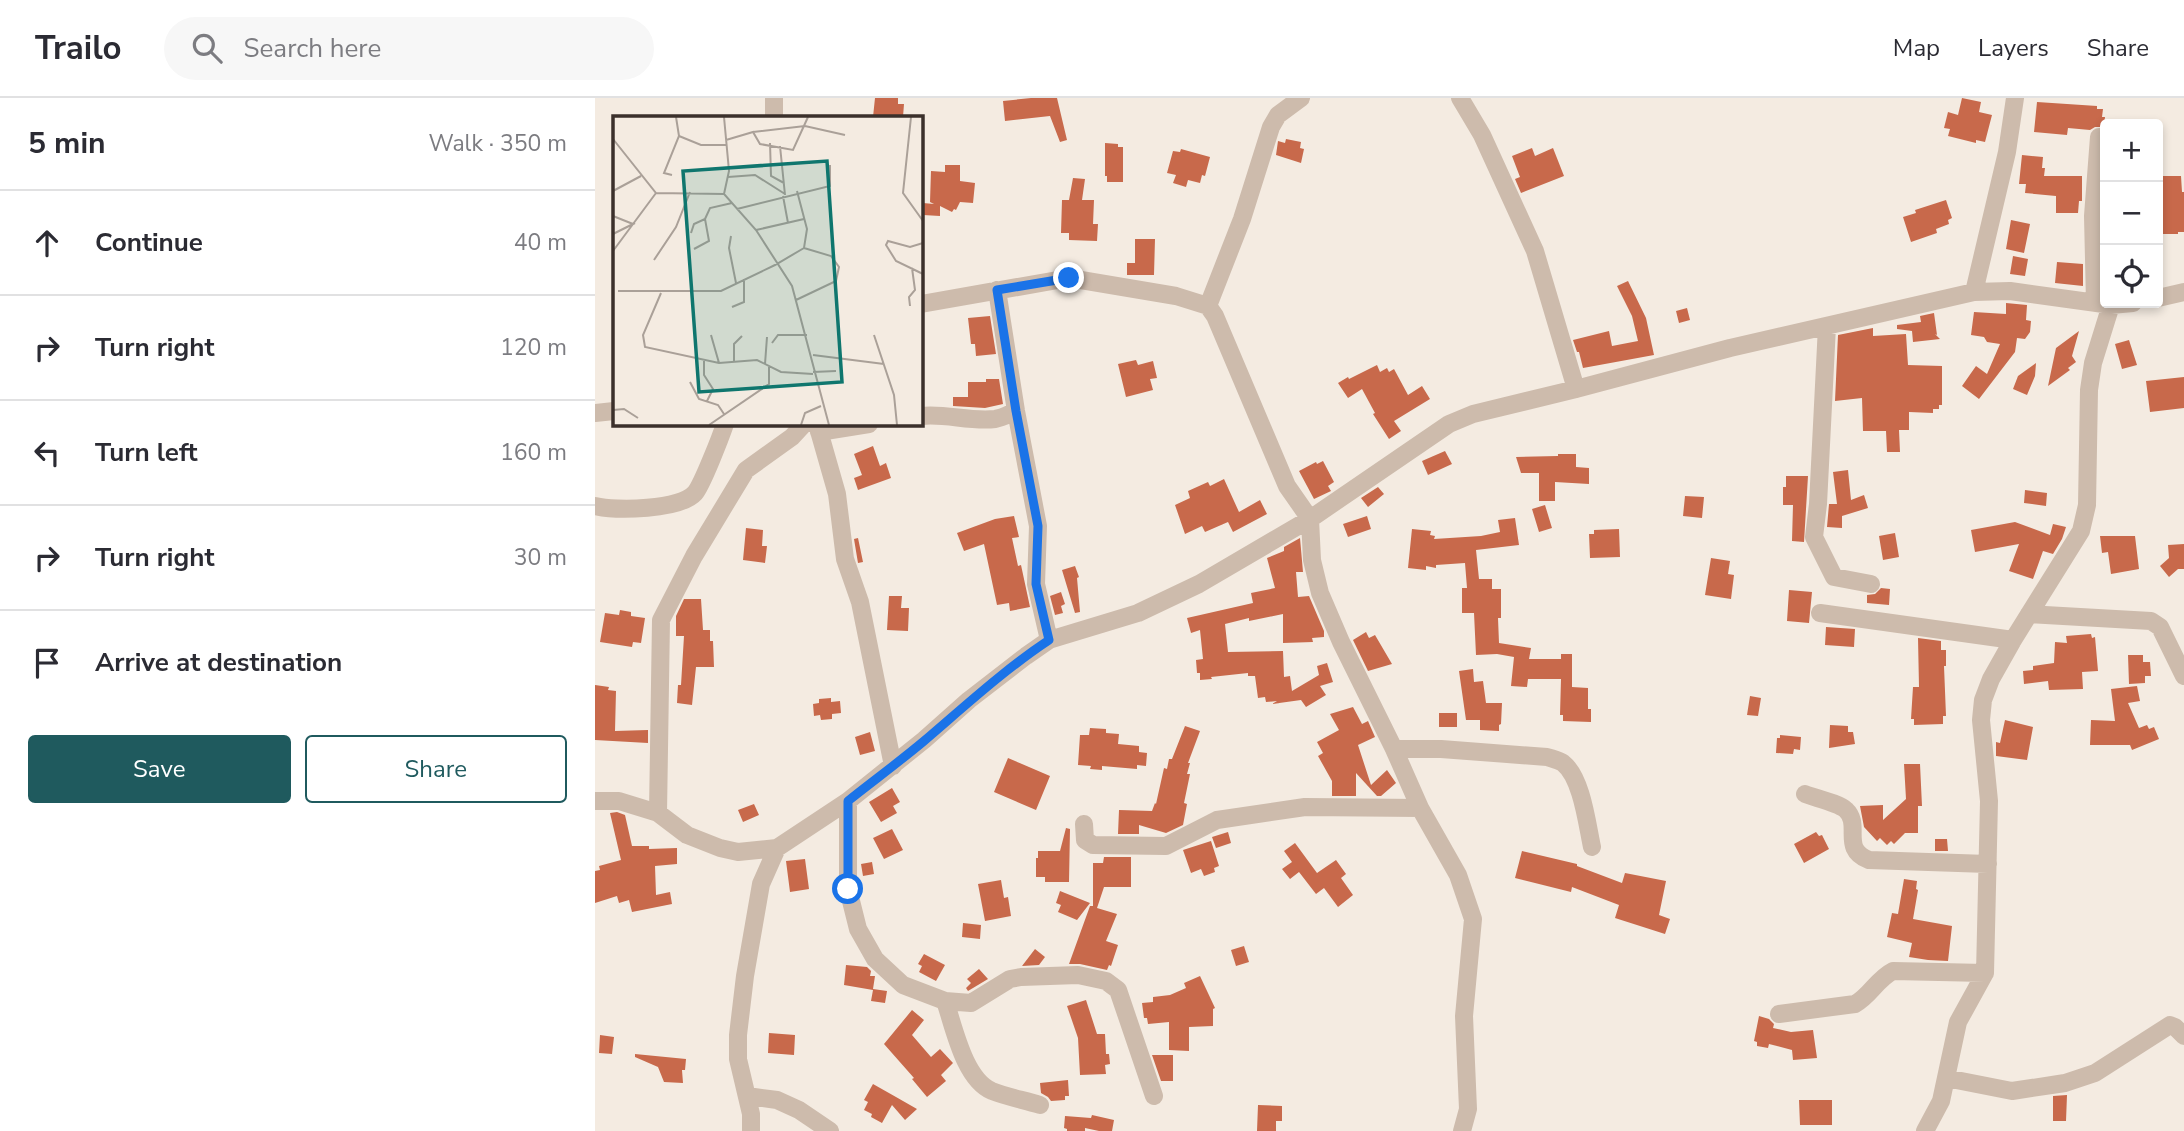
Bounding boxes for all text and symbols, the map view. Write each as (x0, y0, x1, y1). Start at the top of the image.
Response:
search box (164, 17, 654, 80)
text: Trailo (35, 26, 122, 71)
icon: search (188, 29, 226, 67)
text: Search here (244, 31, 381, 66)
text: Map (1893, 32, 1940, 64)
text: Layers (1978, 32, 2049, 64)
text: Share (2087, 32, 2149, 64)
inset map (613, 116, 922, 425)
map controls (2100, 119, 2163, 308)
button: + (2100, 119, 2163, 182)
text: 5 min (28, 123, 106, 164)
text: Walk · 350 m (428, 128, 567, 159)
button: − (2100, 182, 2163, 245)
icon: ahead (28, 224, 66, 262)
text: Continue (95, 225, 203, 260)
text: 40 m (514, 227, 567, 258)
button: locate (2100, 245, 2163, 308)
route end (1053, 262, 1084, 293)
icon: right (28, 329, 66, 367)
text: Turn right (95, 330, 214, 365)
text: 120 m (500, 332, 567, 363)
icon: left (28, 434, 66, 472)
text: Turn left (95, 435, 198, 470)
text: 160 m (500, 437, 567, 468)
icon: right (28, 539, 66, 577)
text: Turn right (95, 540, 214, 575)
text: 30 m (514, 542, 567, 573)
icon: arrive (28, 644, 66, 682)
text: Arrive at destination (95, 645, 342, 680)
button: Save (28, 735, 291, 803)
button: Share (305, 735, 567, 803)
route start (832, 873, 863, 904)

